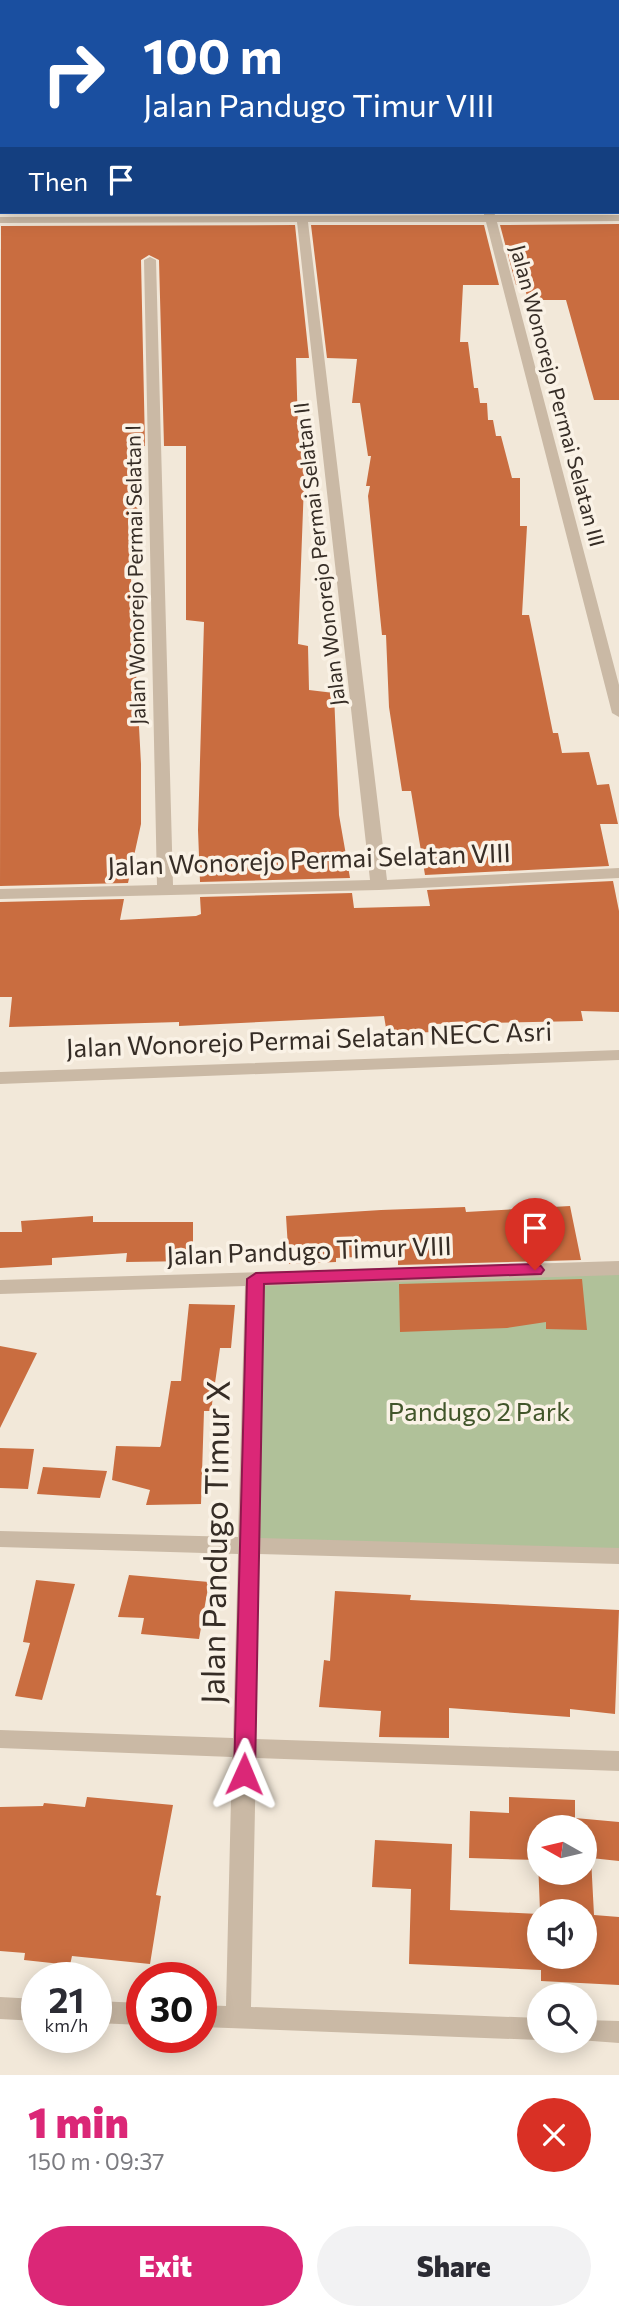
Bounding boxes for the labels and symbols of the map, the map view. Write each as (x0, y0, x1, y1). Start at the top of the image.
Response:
street label: Jalan Wonorejo Permai Selatan III (506, 242, 611, 549)
street label: Jalan Wonorejo Permai Selatan II (287, 401, 350, 707)
street label: Jalan Wonorejo Permai Selatan I (119, 425, 150, 725)
street label: Jalan Wonorejo Permai Selatan VIII (107, 836, 511, 881)
street label: Jalan Wonorejo Permai Selatan NECC Asri (65, 1015, 553, 1062)
pin (505, 1198, 565, 1270)
street label: Jalan Pandugo Timur VIII (166, 1229, 452, 1270)
street label: Jalan Pandugo Timur X (191, 1379, 237, 1704)
park label: Pandugo 2 Park (388, 1395, 570, 1426)
position arrow (207, 1737, 281, 1811)
north arrow (527, 1815, 597, 1885)
speed limit sign: 30 (126, 1962, 217, 2053)

